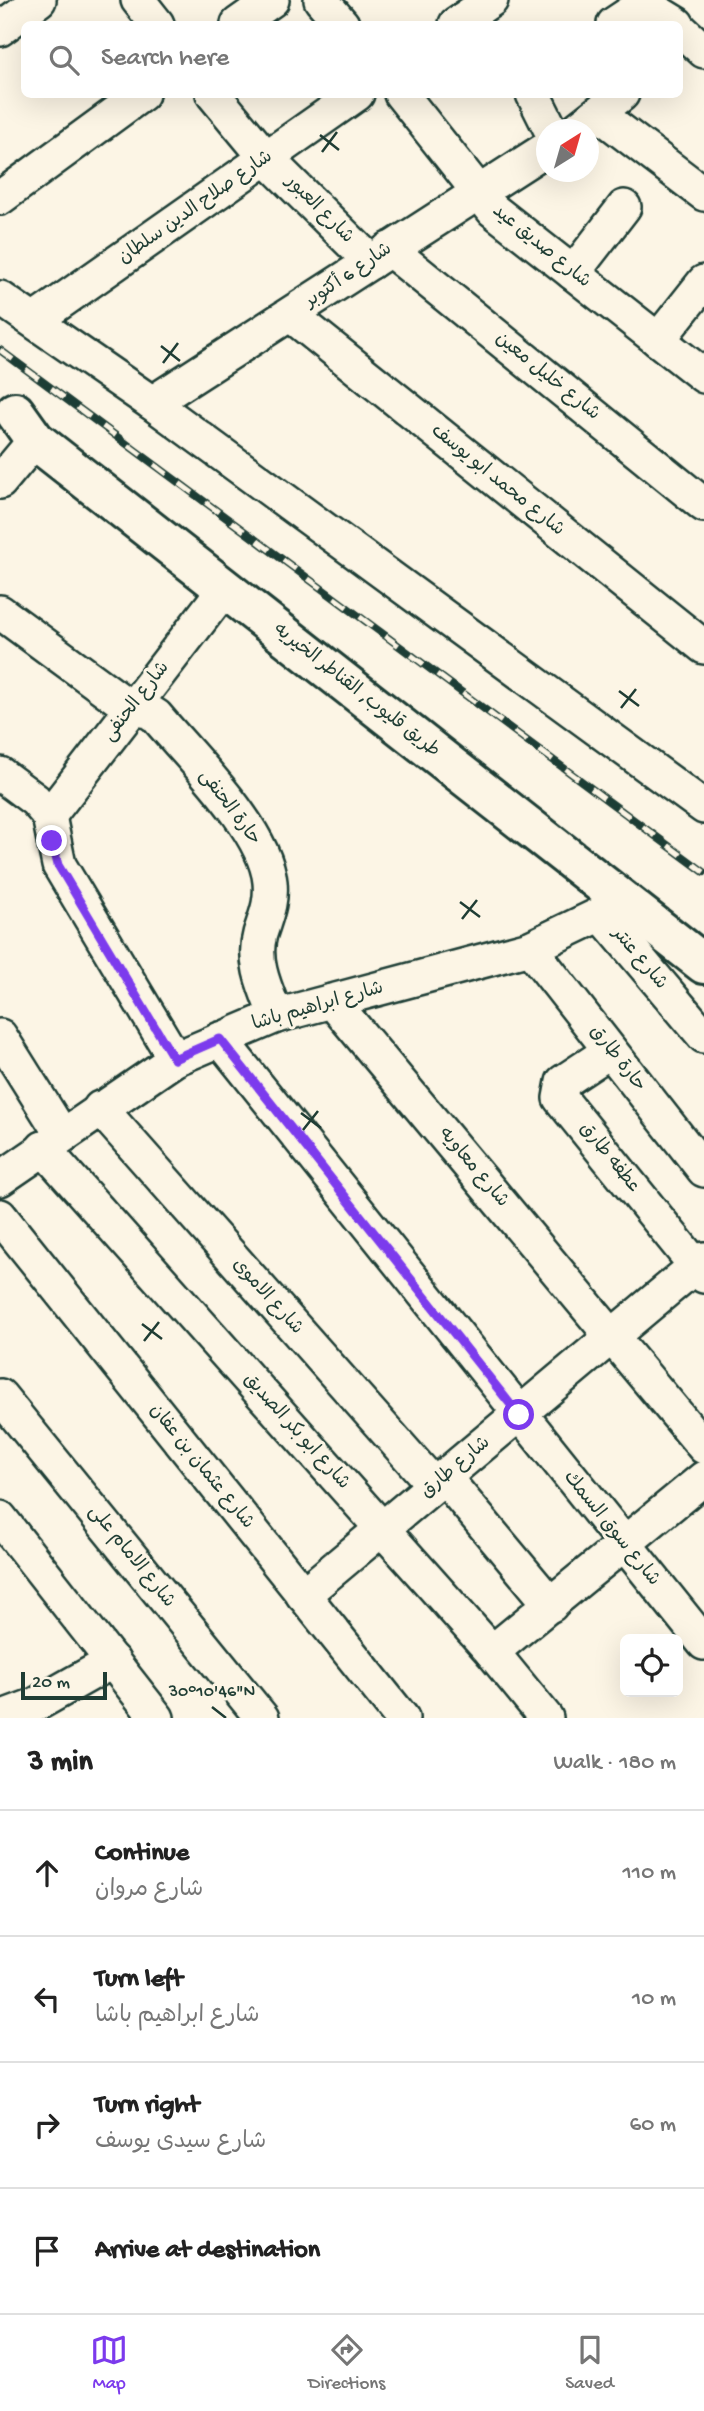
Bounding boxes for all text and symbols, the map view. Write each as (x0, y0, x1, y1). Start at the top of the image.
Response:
search box (21, 21, 683, 98)
icon: search (45, 41, 83, 79)
text: Search here (101, 44, 229, 75)
north arrow (536, 119, 599, 182)
street label: شارع صلاح الدين سلطان (114, 146, 278, 270)
street label: شارع العبور (279, 170, 358, 249)
street label: شارع صديق عيد (487, 200, 595, 294)
street label: شارع 6 أكتوبر (298, 237, 397, 315)
street label: شارع خليل معين (490, 328, 604, 426)
street label: شارع محمد ابو يوسف (425, 420, 569, 542)
street label: طريق قليوب, القناطر الخيريه (268, 619, 444, 763)
street label: شارع الحنفى (99, 657, 175, 747)
street label: حارة الحنفى (193, 765, 265, 851)
route end (36, 825, 67, 856)
street label: شارع عنتر (605, 922, 672, 995)
street label: شارع ابراهيم باشا (250, 977, 386, 1037)
street label: حارة طارق (584, 1021, 650, 1097)
street label: عطفه طارق (574, 1118, 644, 1198)
street label: شارع معاويه (433, 1123, 513, 1213)
street label: شارع الاموى (227, 1254, 307, 1340)
street label: شارع ابو بكر الصديق (238, 1369, 354, 1495)
route start (503, 1399, 534, 1430)
street label: شارع عثمان بن عفان (144, 1400, 258, 1534)
street label: شارع طارق (416, 1432, 496, 1504)
street label: شارع سوق السمك (558, 1467, 664, 1591)
street label: شارع الامام على (83, 1501, 179, 1613)
map controls (620, 1634, 683, 1697)
button: locate (620, 1634, 683, 1697)
scale bar (21, 1669, 107, 1701)
text: 20 m (32, 1672, 70, 1695)
text: 30°10'46"N (168, 1682, 255, 1703)
text: 3 min (28, 1746, 93, 1781)
text: Walk · 180 m (554, 1750, 676, 1777)
text: Continue (95, 1839, 189, 1870)
icon: ahead (28, 1854, 66, 1892)
text: 110 m (623, 1860, 676, 1887)
text: شارع مروان (95, 1877, 203, 1904)
text: Turn left (95, 1965, 183, 1996)
icon: left (28, 1980, 66, 2018)
text: 10 m (632, 1986, 676, 2013)
text: شارع ابراهيم باشا (95, 2003, 259, 2030)
text: Turn right (95, 2091, 199, 2122)
icon: right (28, 2106, 66, 2144)
text: 60 m (630, 2112, 676, 2139)
text: شارع سيدى يوسف (95, 2129, 266, 2156)
icon: arrive (28, 2232, 66, 2270)
text: Arrive at destination (95, 2236, 320, 2267)
tab: Map (90, 2331, 128, 2396)
tab: Directions (308, 2331, 385, 2396)
tab: Saved (565, 2331, 614, 2396)

